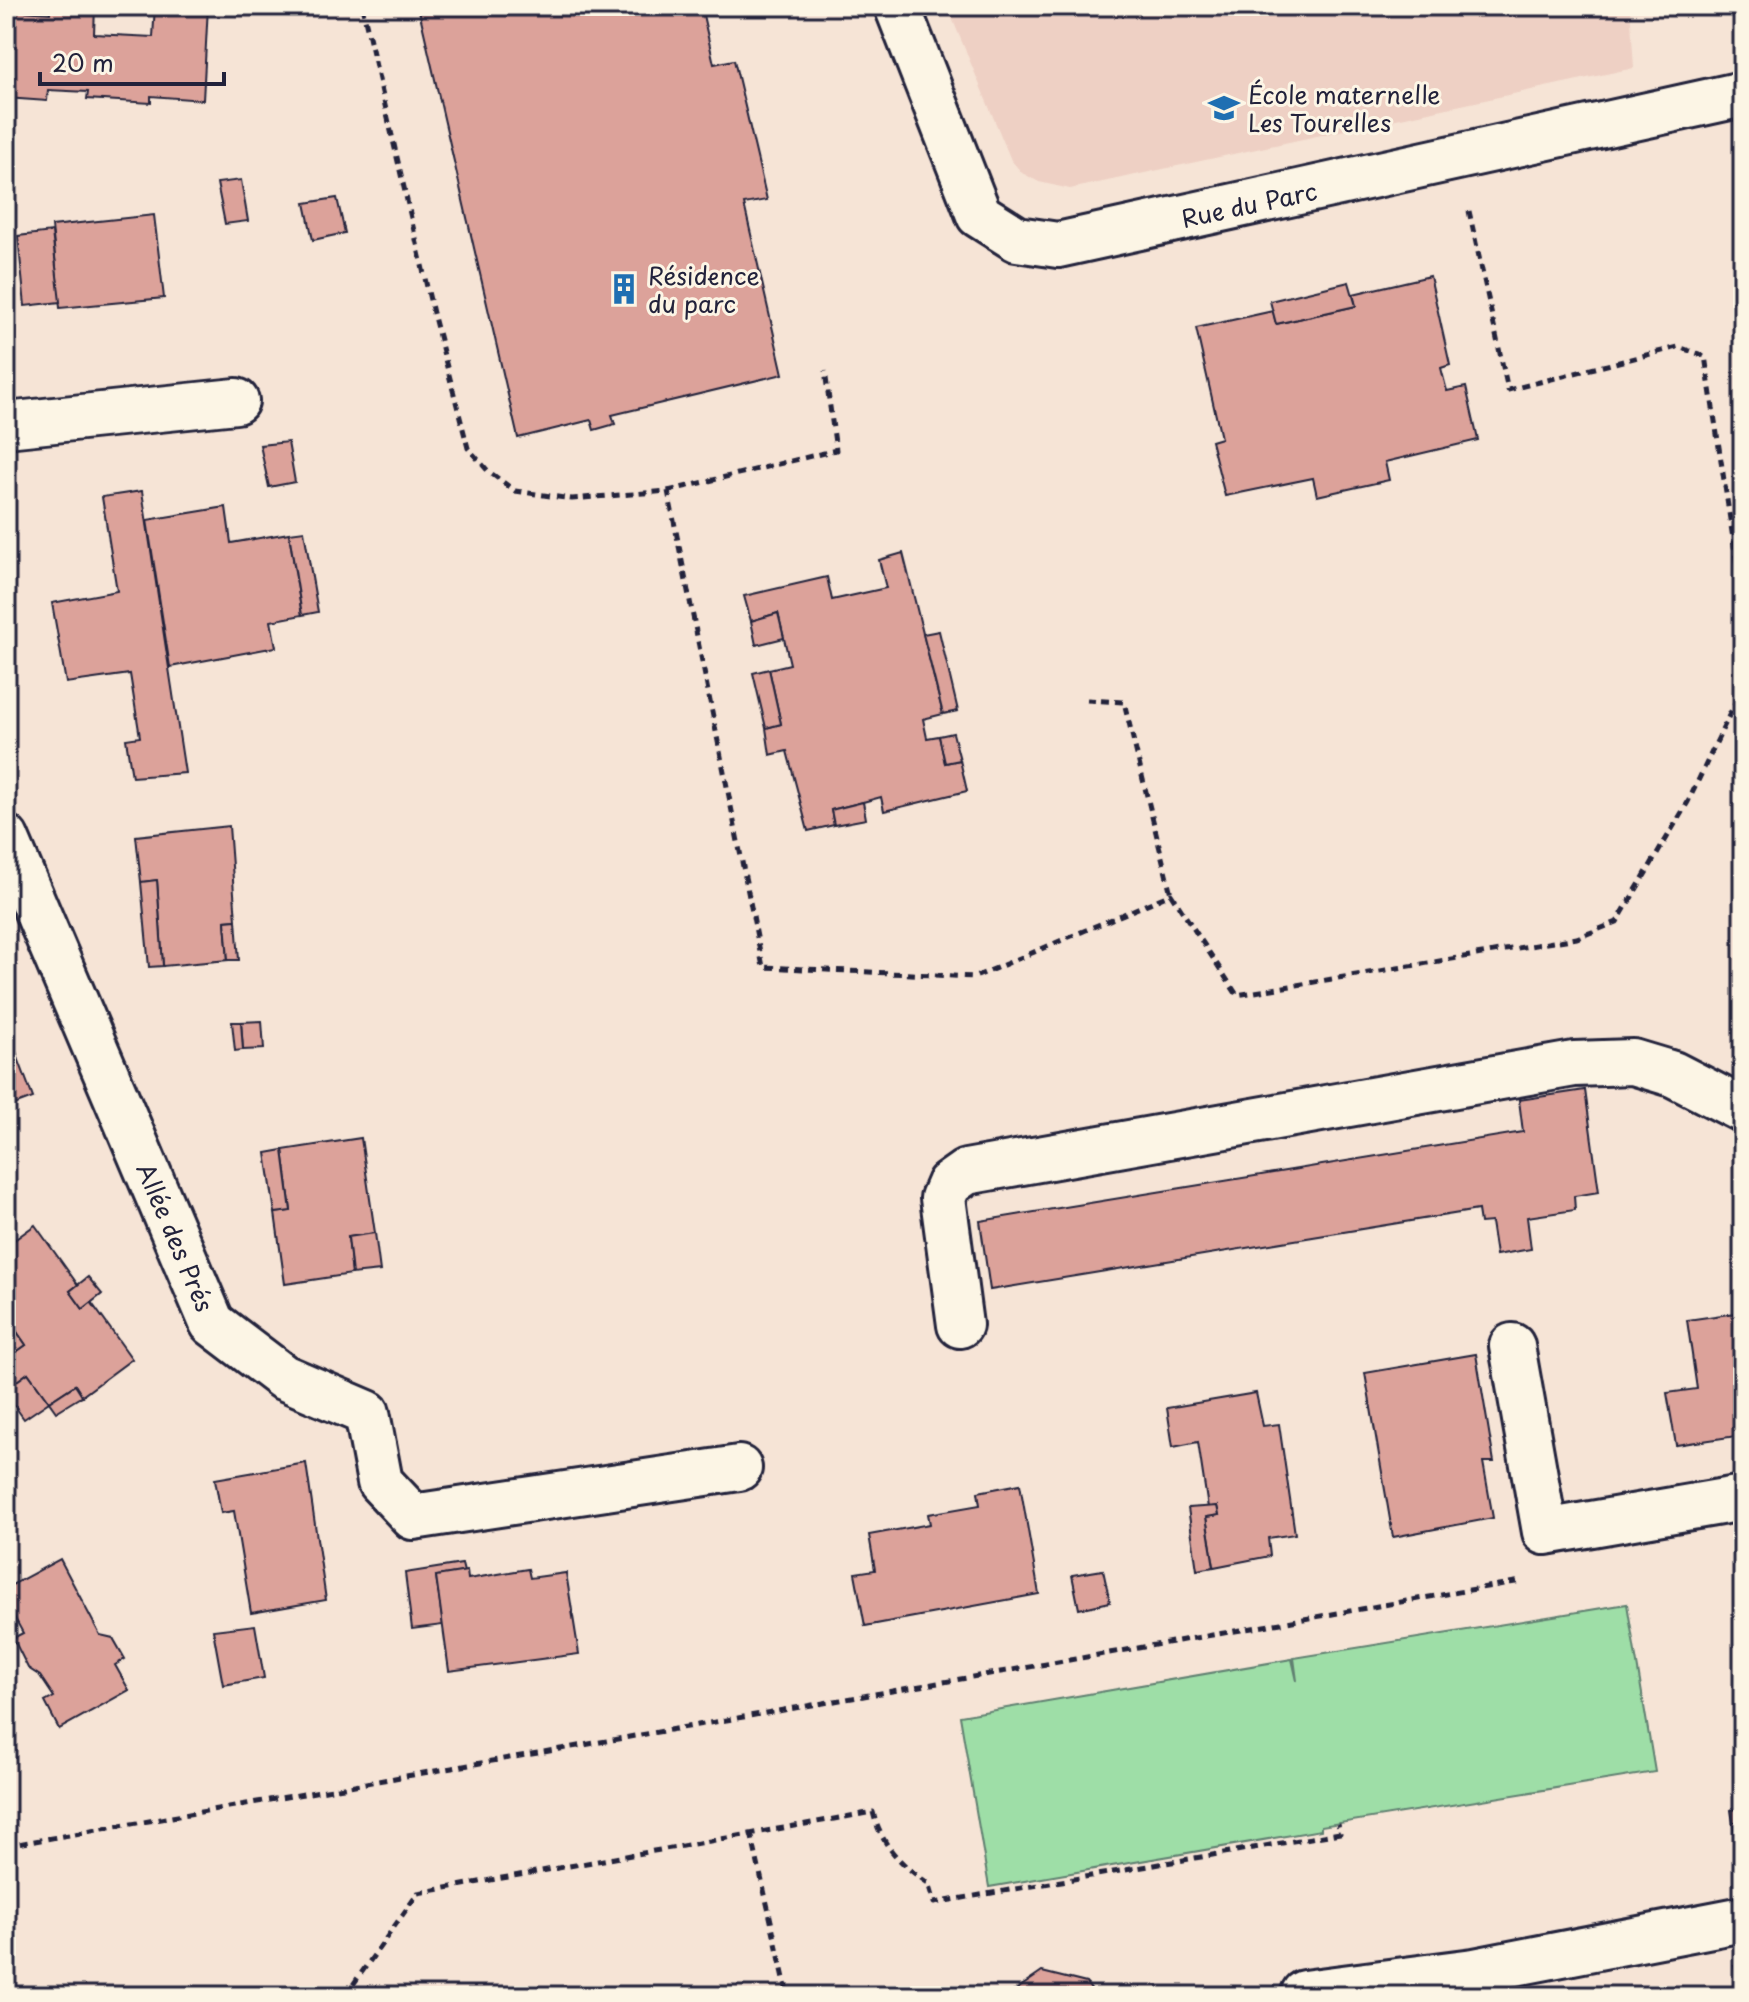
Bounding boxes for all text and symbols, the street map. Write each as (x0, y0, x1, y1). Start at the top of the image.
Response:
scale bar (40, 36, 224, 86)
text: 20 m (52, 44, 114, 80)
place label: École maternelle Les Tourelles (1248, 76, 1440, 140)
school or university icon: École maternelle Les Tourelles (1207, 91, 1241, 125)
street label: Rue du Parc (1178, 172, 1320, 236)
place label: Résidence du parc (648, 257, 760, 321)
building icon: Résidence du parc (607, 272, 641, 306)
street label: Allée des Prés (128, 1157, 224, 1317)

